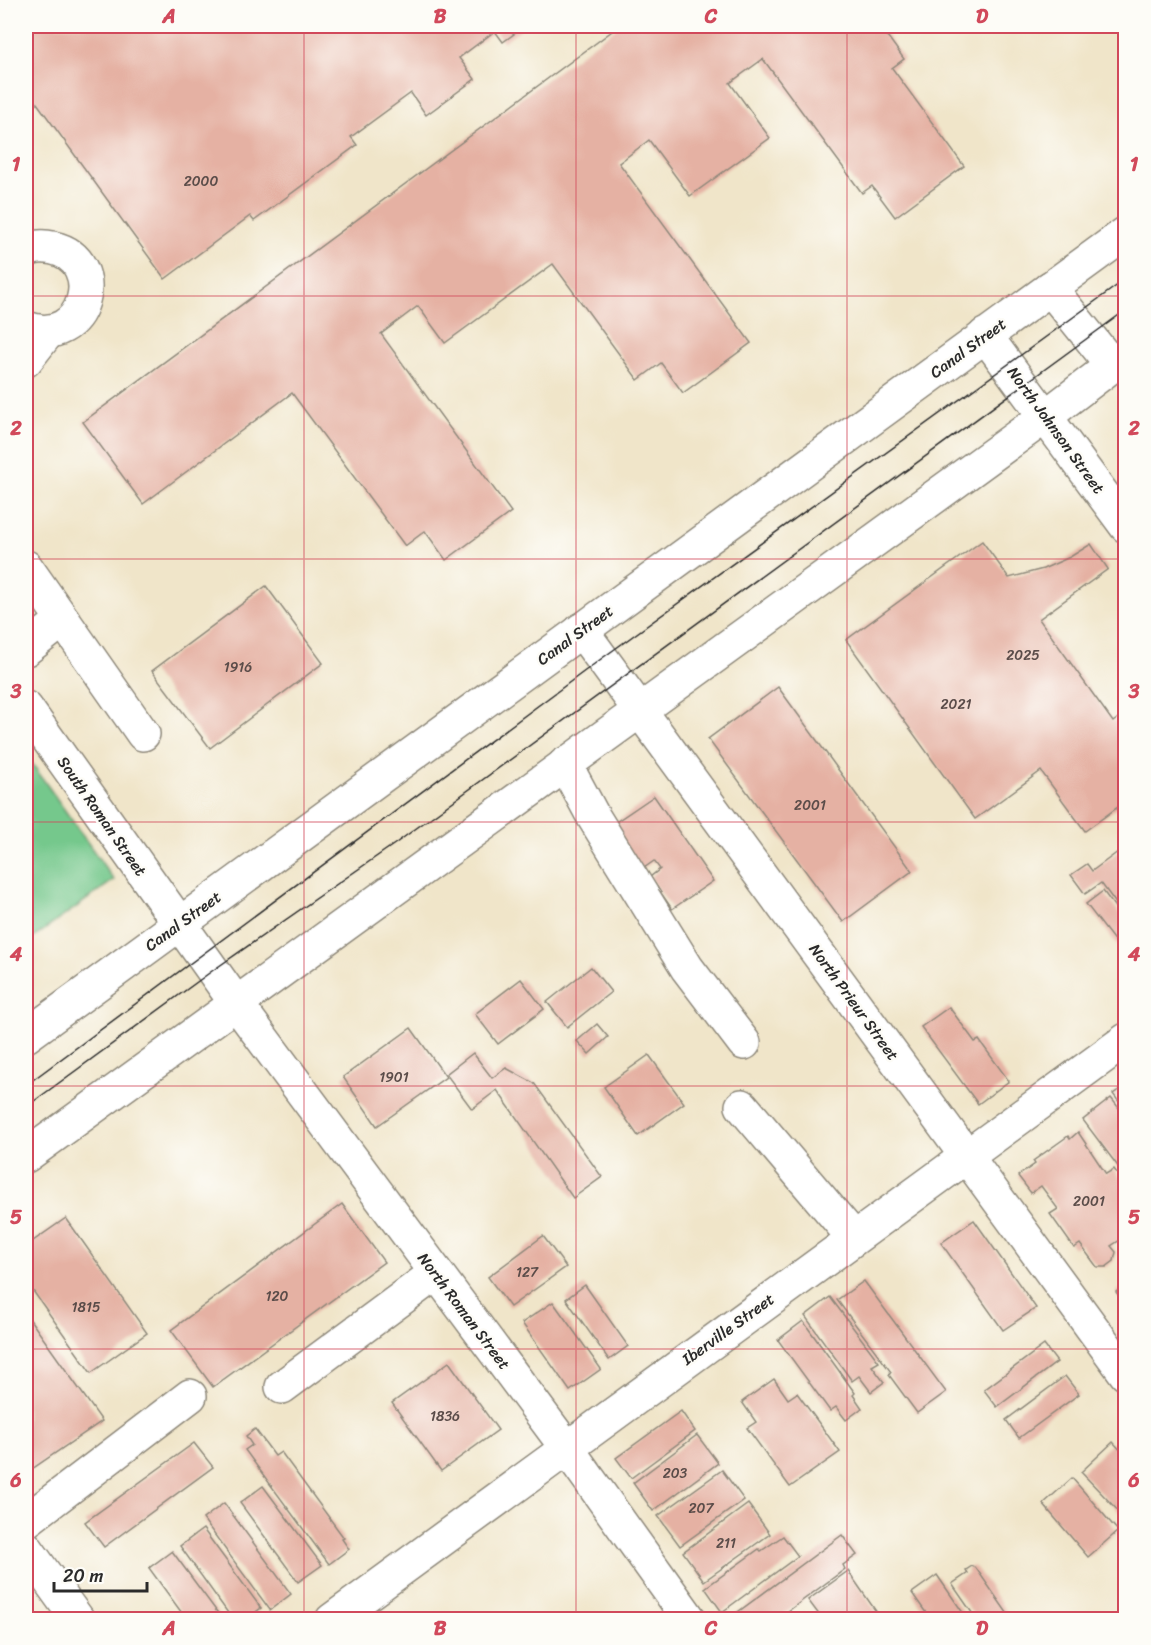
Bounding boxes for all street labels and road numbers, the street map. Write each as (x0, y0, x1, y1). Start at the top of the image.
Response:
street label: Canal Street (923, 310, 1013, 386)
street label: North Johnson Street (1000, 360, 1112, 500)
street label: Canal Street (530, 597, 620, 673)
street label: South Roman Street (49, 749, 155, 883)
street label: Canal Street (138, 883, 228, 959)
street label: North Prieur Street (801, 937, 907, 1067)
street label: North Roman Street (410, 1246, 518, 1376)
street label: Iberville Street (674, 1285, 781, 1373)

